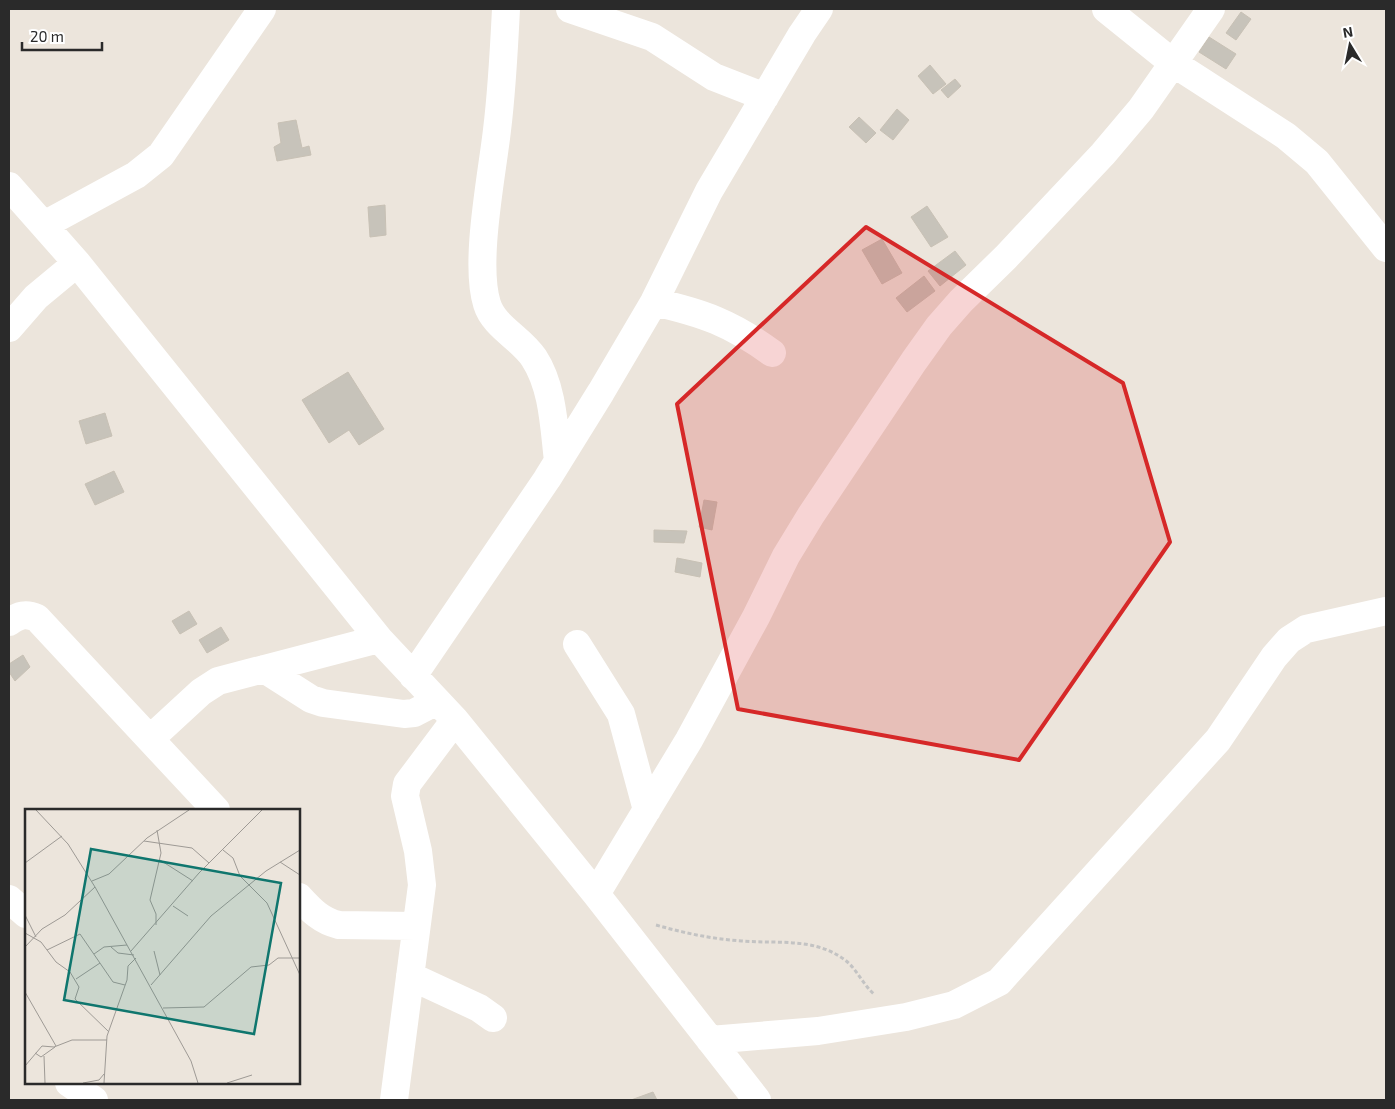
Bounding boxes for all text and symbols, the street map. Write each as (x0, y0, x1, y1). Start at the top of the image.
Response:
scale bar (22, 20, 102, 52)
north arrow (1325, 20, 1375, 70)
text: N (1341, 22, 1354, 41)
text: 20 m (30, 27, 64, 45)
inset map (25, 809, 300, 1084)

